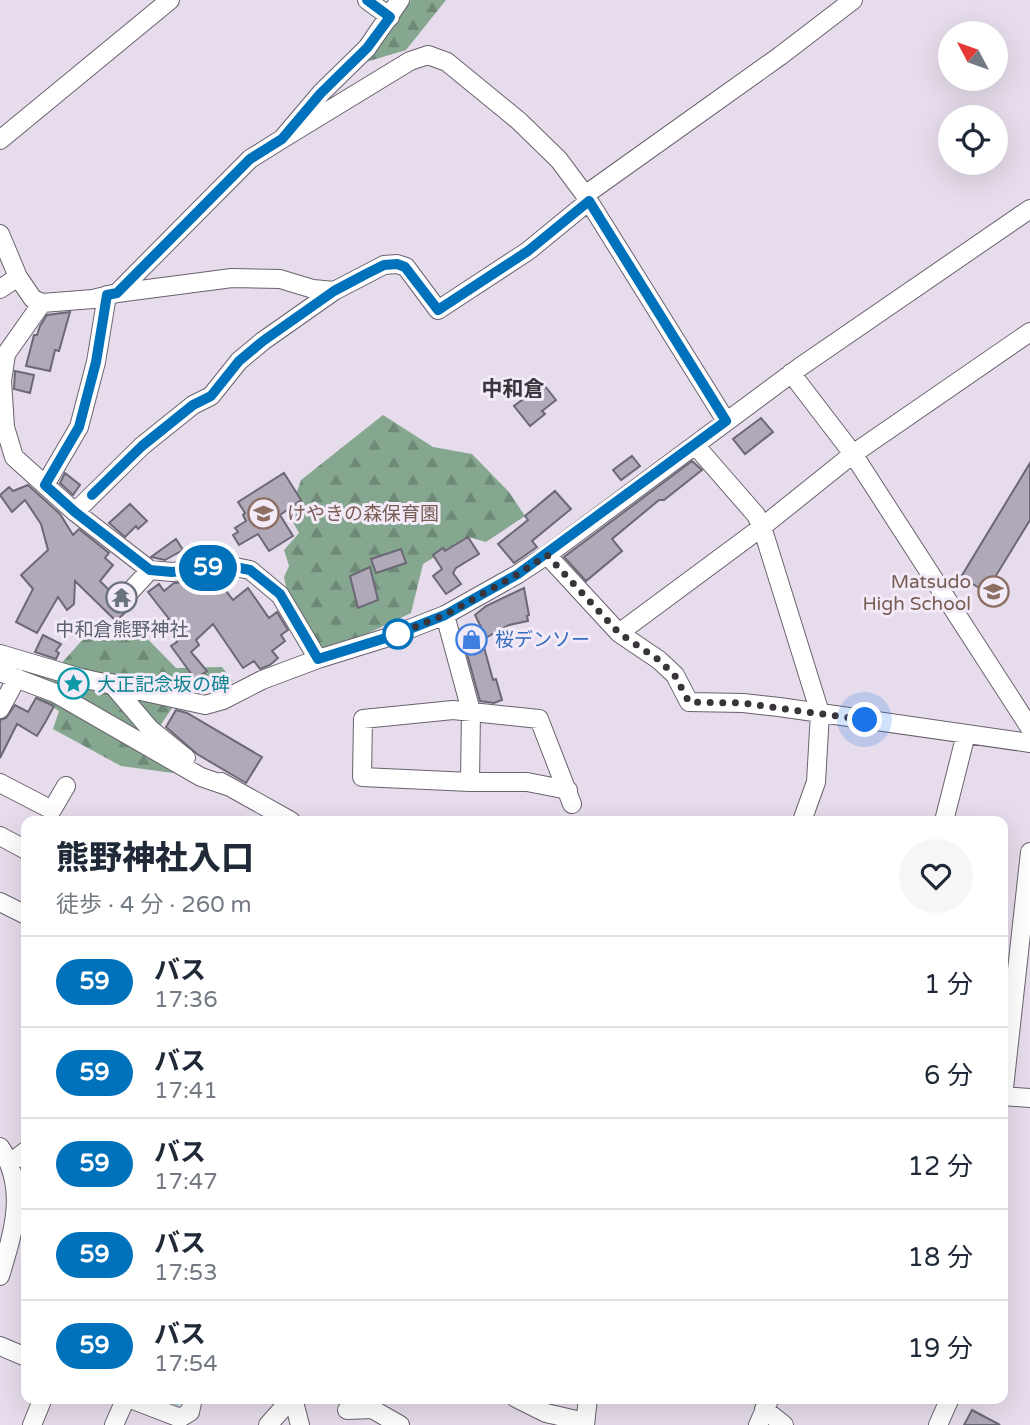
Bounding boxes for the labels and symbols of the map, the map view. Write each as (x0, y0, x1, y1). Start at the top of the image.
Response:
north arrow (938, 21, 1008, 91)
district label: 中和倉 (482, 377, 545, 402)
school or university icon: けやきの森保育園 (247, 496, 281, 530)
place label: けやきの森保育園 (287, 503, 439, 525)
line badge: 59 (176, 545, 240, 591)
place label: Matsudo High School (862, 571, 971, 615)
school or university icon: Matsudo High School (977, 575, 1011, 609)
temple icon: 中和倉熊野神社 (105, 581, 139, 615)
place label: 中和倉熊野神社 (55, 619, 189, 641)
unlabelled marker (383, 619, 413, 649)
shop icon: 桜デンソー (455, 622, 489, 656)
place label: 桜デンソー (495, 629, 590, 651)
place icon: 大正記念坂の碑 (57, 667, 91, 701)
place label: 大正記念坂の碑 (97, 674, 230, 696)
your location (847, 702, 882, 737)

